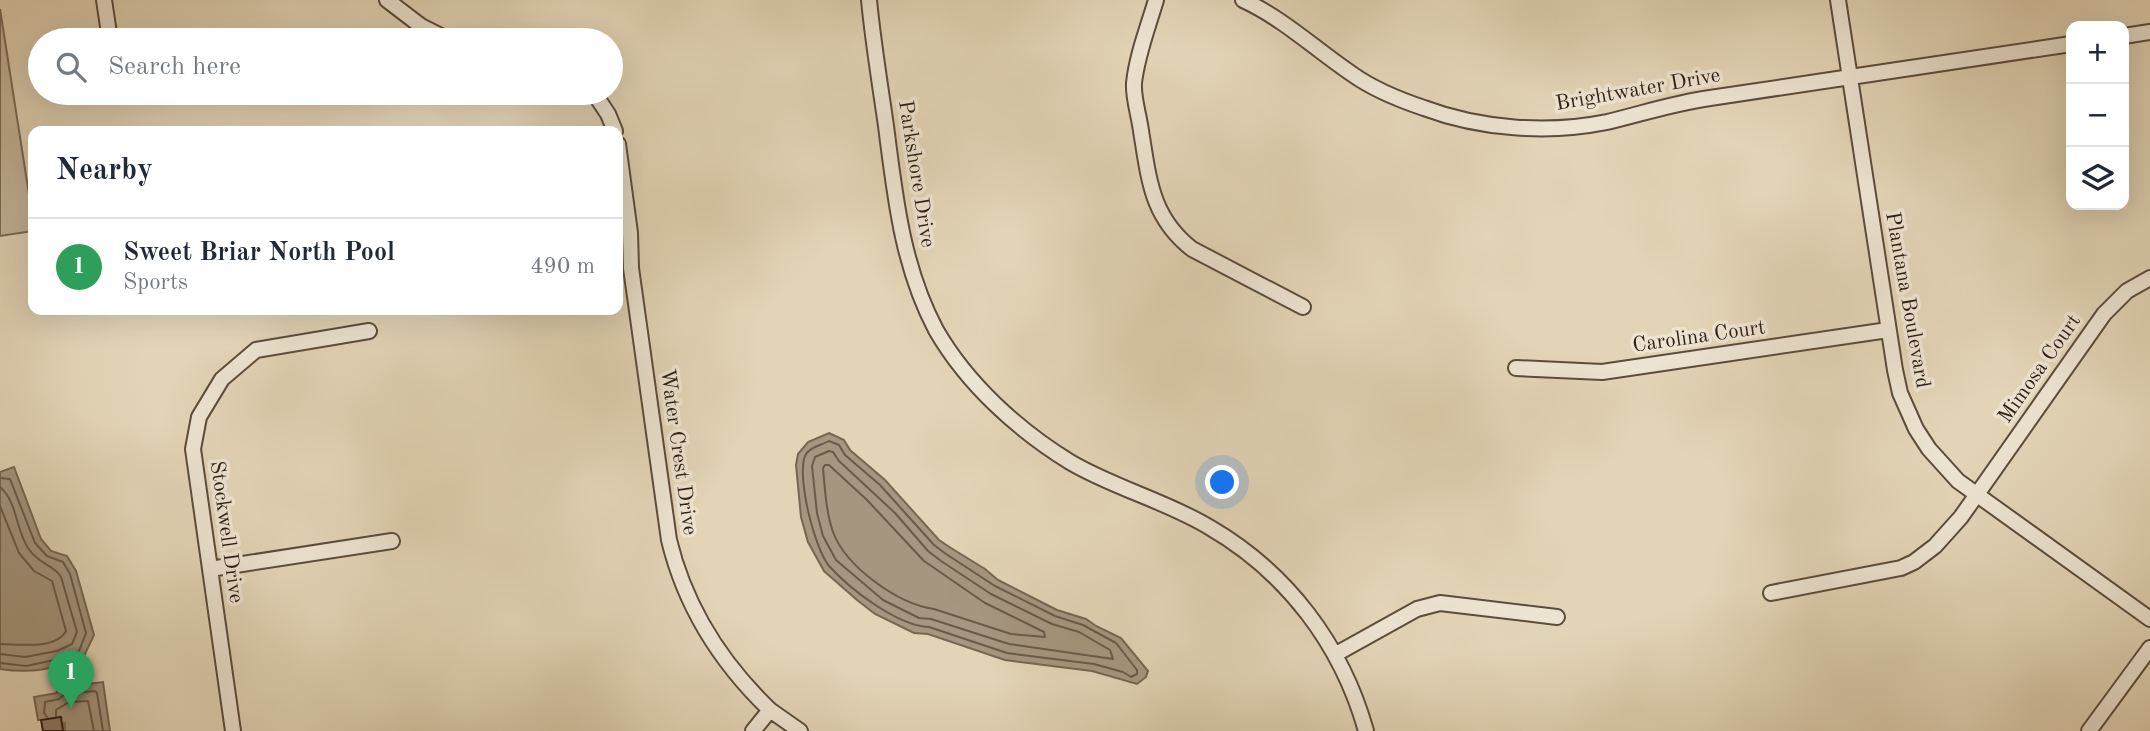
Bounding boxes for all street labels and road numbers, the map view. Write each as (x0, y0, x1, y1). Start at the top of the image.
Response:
street label: Brightwater Drive (1554, 65, 1722, 115)
street label: Parkshore Drive (894, 99, 938, 249)
street label: Plantana Boulevard (1881, 210, 1933, 390)
street label: Mimosa Court (1995, 311, 2085, 427)
street label: Carolina Court (1631, 317, 1767, 357)
street label: Water Crest Drive (656, 367, 700, 537)
street label: Stockwell Drive (206, 459, 246, 605)

